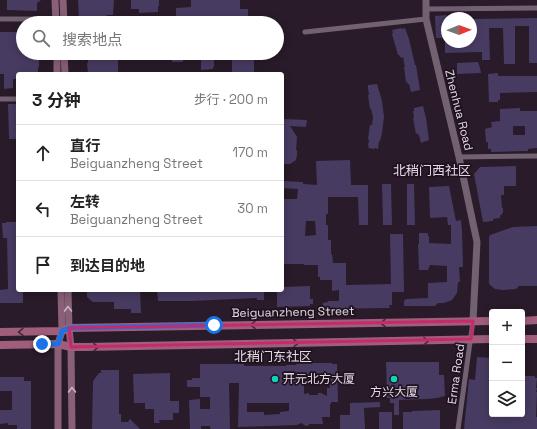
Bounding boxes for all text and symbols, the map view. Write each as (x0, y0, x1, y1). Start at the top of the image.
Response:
north arrow (441, 12, 477, 48)
search box (16, 16, 284, 60)
icon: search (30, 27, 52, 49)
text: 搜索地点 (62, 30, 122, 49)
street label: Zhenhua Road (441, 68, 477, 152)
text: 3 分钟 (32, 89, 81, 111)
text: 步行 · 200 m (194, 91, 268, 108)
text: 直行 (70, 136, 100, 155)
icon: ahead (32, 142, 54, 164)
text: 170 m (232, 144, 268, 161)
text: Beiguanzheng Street (70, 155, 203, 172)
district label: 北稍门西社区 (393, 162, 471, 179)
text: 左转 (70, 192, 100, 211)
icon: left (32, 198, 54, 220)
text: 30 m (237, 200, 268, 217)
text: Beiguanzheng Street (70, 211, 203, 228)
icon: arrive (32, 254, 54, 276)
text: 到达目的地 (70, 256, 145, 275)
street label: Beiguanzheng Street (231, 303, 355, 321)
one-way arrow (64, 306, 72, 312)
map controls (489, 309, 525, 417)
button: + (489, 309, 525, 345)
route start (205, 316, 223, 334)
one-way arrow (380, 319, 386, 327)
one-way arrow (250, 321, 256, 329)
one-way arrow (18, 328, 24, 336)
route end (33, 335, 51, 353)
one-way arrow (423, 336, 429, 345)
one-way arrow (293, 339, 299, 347)
one-way arrow (93, 343, 99, 351)
street label: Erma Road (444, 343, 468, 405)
button: − (489, 345, 525, 381)
district label: 北稍门东社区 (234, 348, 312, 365)
place label: 开元北方大厦 (283, 371, 355, 387)
marker: 开元北方大厦 (270, 374, 280, 384)
marker: 方兴大厦 (389, 374, 399, 384)
button: layers (489, 381, 525, 417)
place label: 方兴大厦 (370, 384, 418, 400)
one-way arrow (68, 387, 76, 393)

